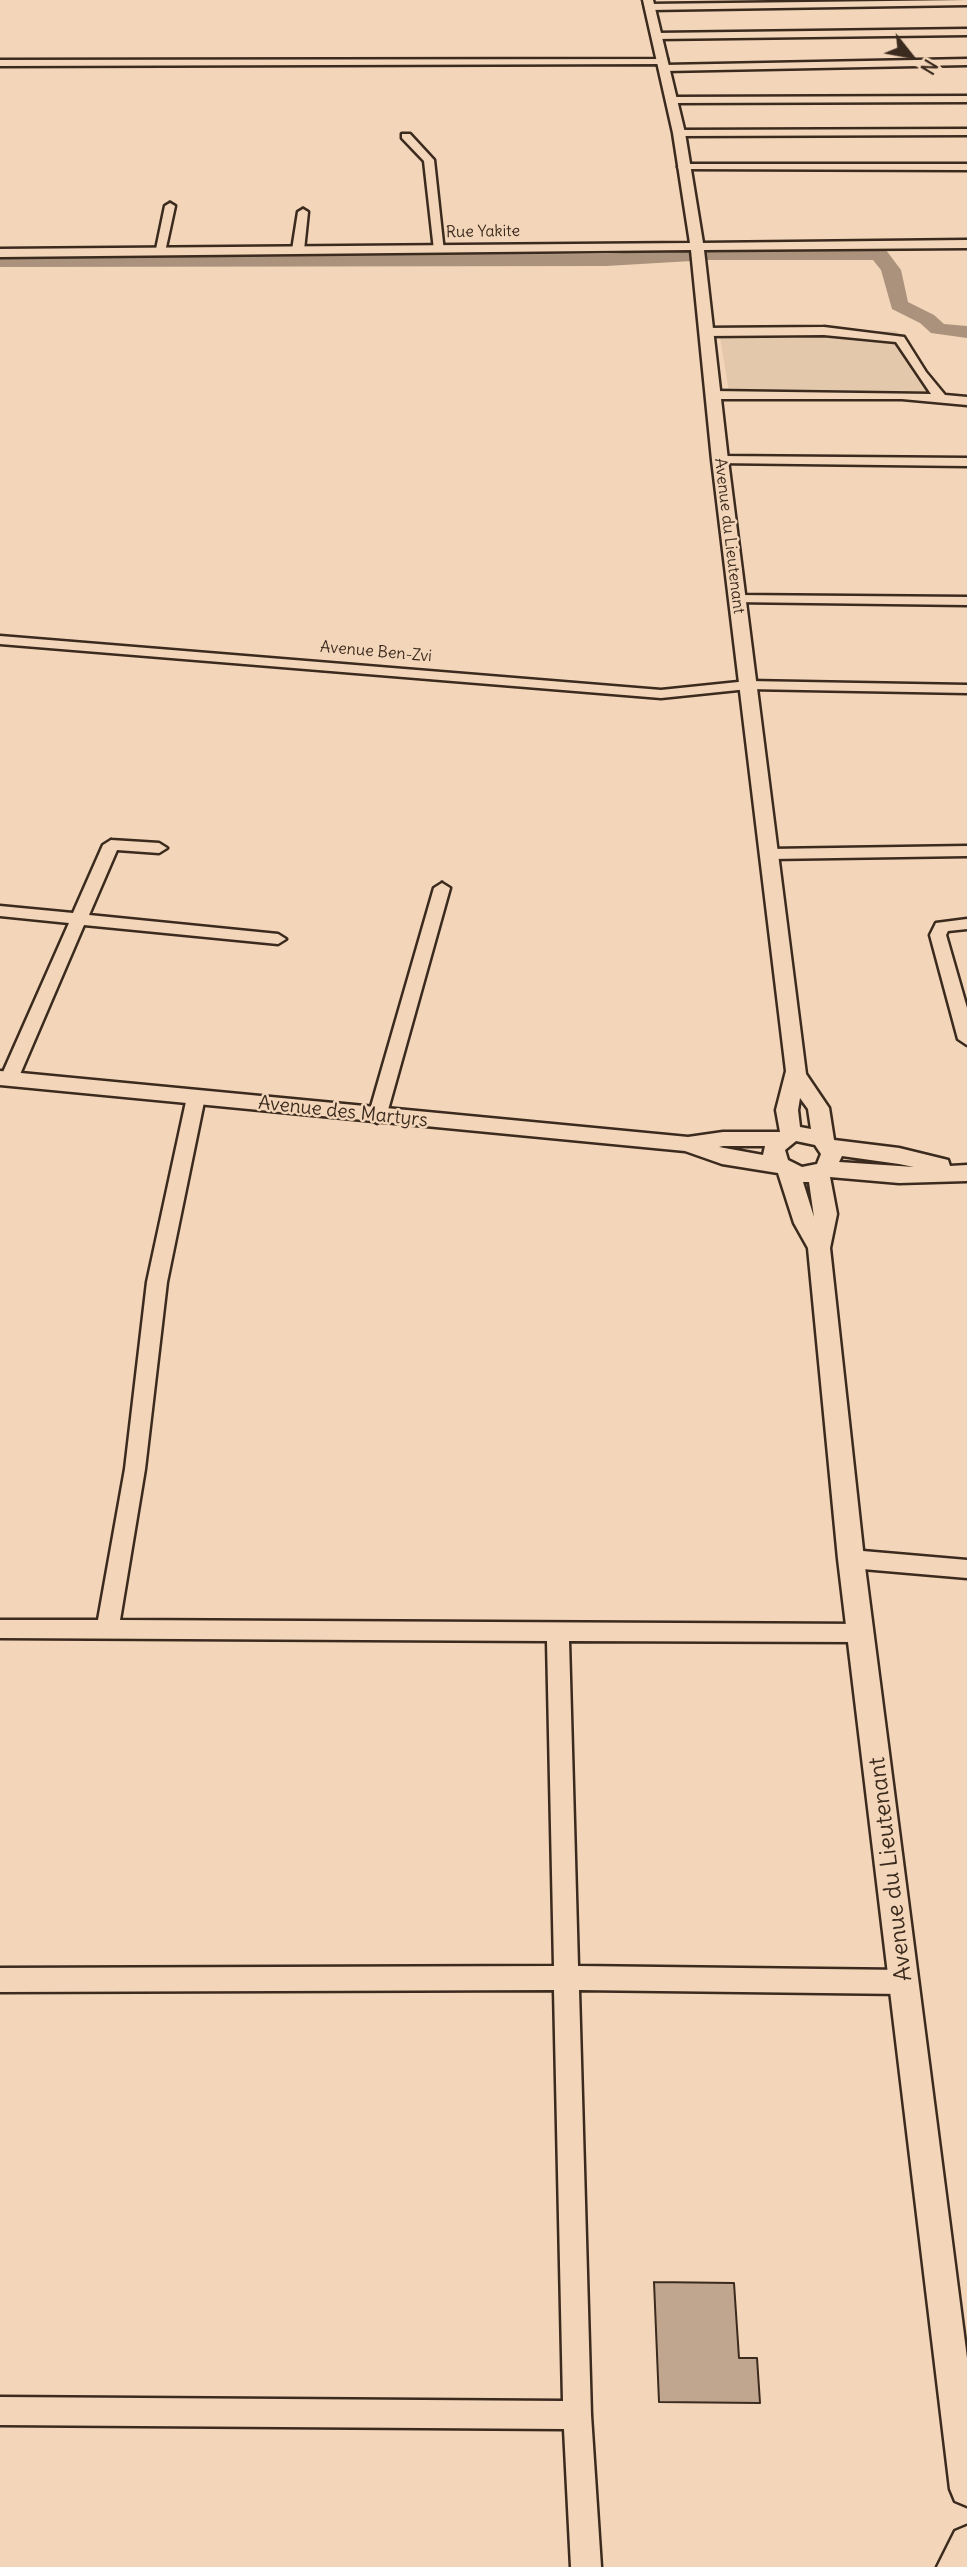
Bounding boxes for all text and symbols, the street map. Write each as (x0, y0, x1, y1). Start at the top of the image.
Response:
north arrow (876, 21, 946, 91)
text: N (915, 55, 943, 79)
street label: Rue Yakite (446, 222, 520, 242)
street label: Avenue du Lieutenant (710, 457, 748, 615)
street label: Avenue Ben-Zvi (319, 638, 433, 666)
street label: Avenue des Martyrs (257, 1092, 429, 1132)
street label: Avenue du Lieutenant (864, 1755, 918, 1983)

